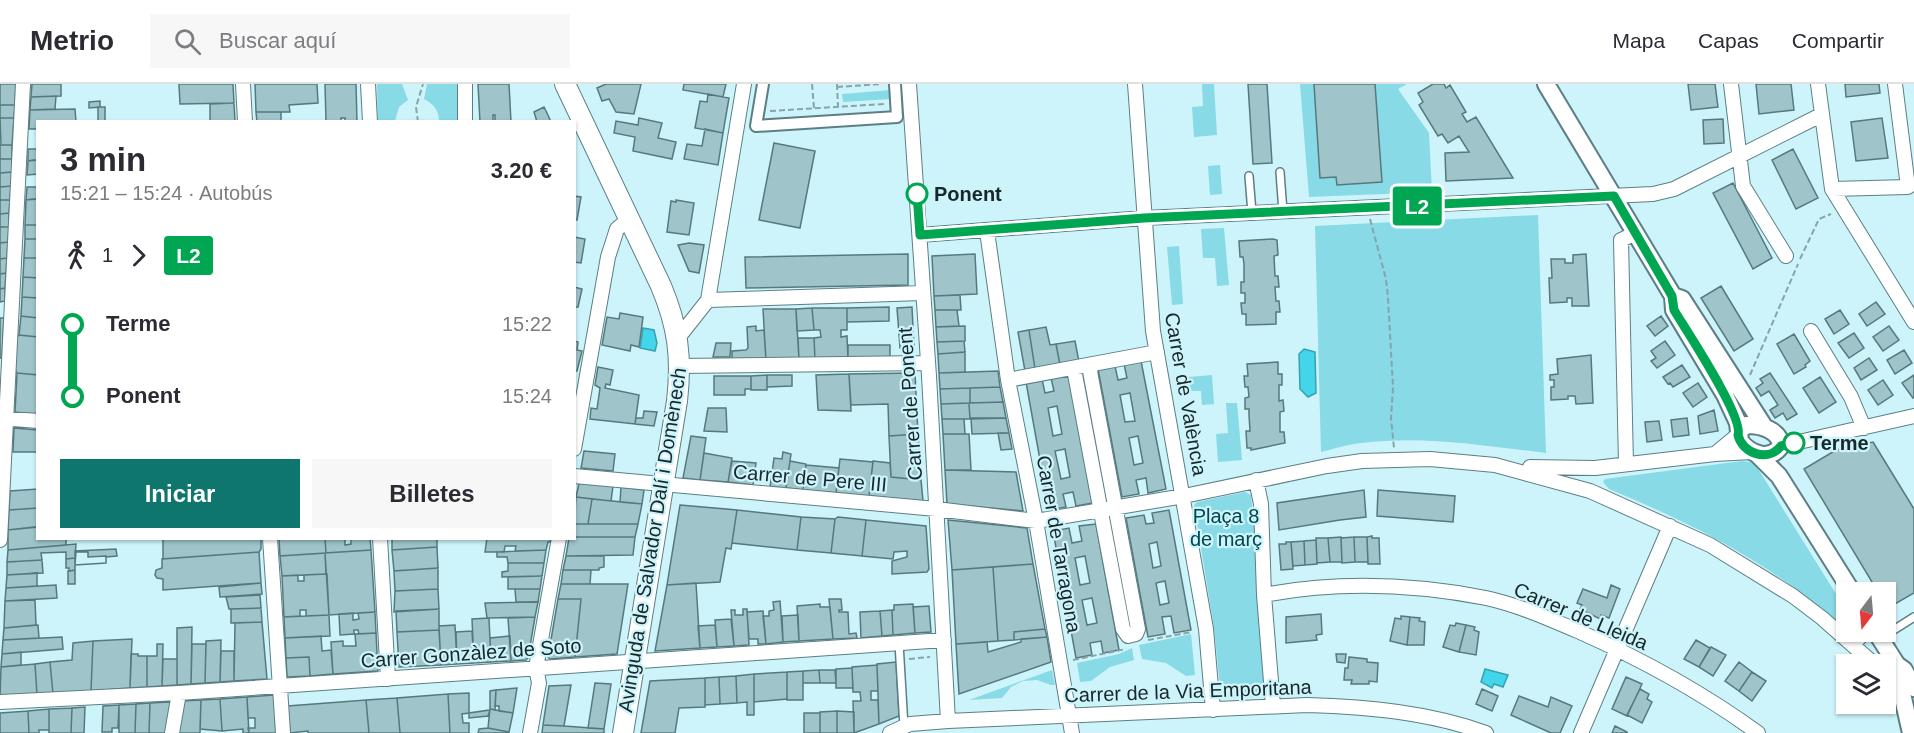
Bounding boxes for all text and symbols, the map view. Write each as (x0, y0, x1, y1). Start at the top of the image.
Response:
search box (150, 14, 570, 68)
text: Metrio (30, 25, 114, 56)
icon: search (171, 25, 204, 58)
text: Buscar aquí (219, 28, 336, 53)
text: Mapa (1613, 29, 1665, 52)
text: Capas (1698, 29, 1759, 52)
text: Compartir (1792, 29, 1884, 52)
text: 3 min (60, 141, 146, 178)
text: 3.20 € (491, 158, 552, 183)
text: 15:21 – 15:24 · Autobús (60, 182, 272, 204)
marker: Ponent (906, 183, 928, 205)
place label: Ponent (934, 183, 1002, 205)
line badge: L2 (1390, 186, 1444, 226)
text: L2 (1405, 195, 1429, 218)
icon: walk (60, 239, 93, 272)
icon: forward (122, 239, 155, 272)
text: 1 (102, 244, 113, 266)
text: L2 (176, 244, 201, 267)
text: Terme (106, 311, 170, 336)
street label: Carrer de València (1161, 311, 1211, 478)
text: 15:22 (502, 313, 552, 335)
street label: Carrer de Ponent (894, 326, 926, 481)
street label: Avinguda de Salvador Dalí i Domènech (614, 366, 690, 714)
text: Ponent (106, 383, 181, 408)
text: 15:24 (502, 385, 552, 407)
marker: Terme (1783, 432, 1805, 454)
place label: Terme (1810, 432, 1869, 454)
street label: Carrer de Tarragona (1033, 454, 1086, 635)
button: Iniciar (60, 459, 300, 528)
button: Billetes (312, 459, 552, 528)
street label: Carrer de Pere III (732, 460, 888, 496)
park label: Plaça 8 de març (1190, 505, 1262, 550)
street label: Carrer de Lleida (1511, 578, 1652, 654)
north arrow (1836, 582, 1896, 642)
map controls (1836, 582, 1896, 714)
street label: Carrer Gonzàlez de Soto (360, 634, 582, 672)
button: layers (1836, 654, 1896, 714)
street label: Carrer de la Via Emporitana (1064, 676, 1313, 706)

